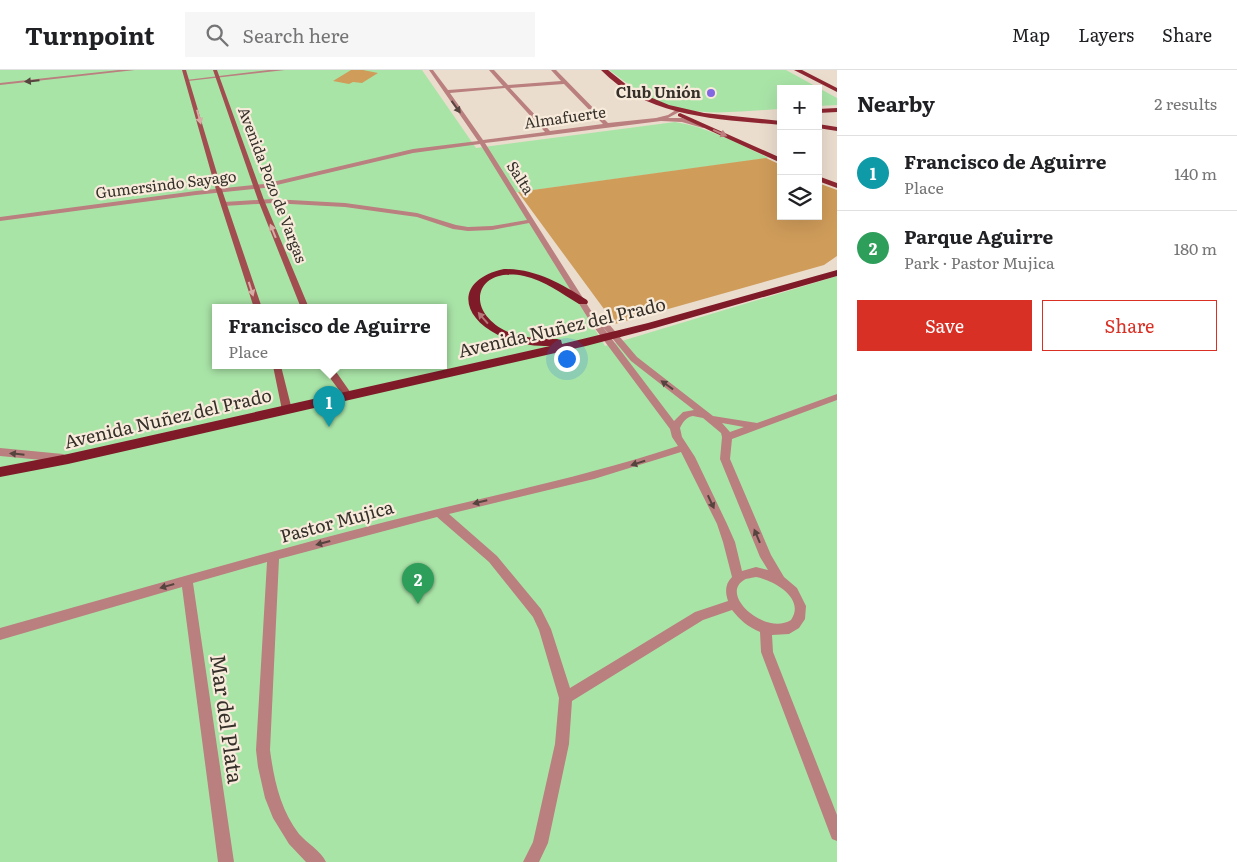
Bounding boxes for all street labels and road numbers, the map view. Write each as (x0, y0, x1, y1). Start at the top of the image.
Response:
street label: Almafuerte (522, 99, 607, 134)
street label: Avenida Pozo de Vargas (233, 103, 314, 266)
street label: Salta (502, 156, 541, 199)
street label: Gumersindo Sayago (94, 163, 238, 204)
street label: Avenida Nuñez del Prado (455, 290, 668, 364)
street label: Avenida Nuñez del Prado (61, 381, 274, 455)
street label: Pastor Mujica (277, 492, 397, 549)
street label: Mar del Plata (204, 652, 253, 786)

